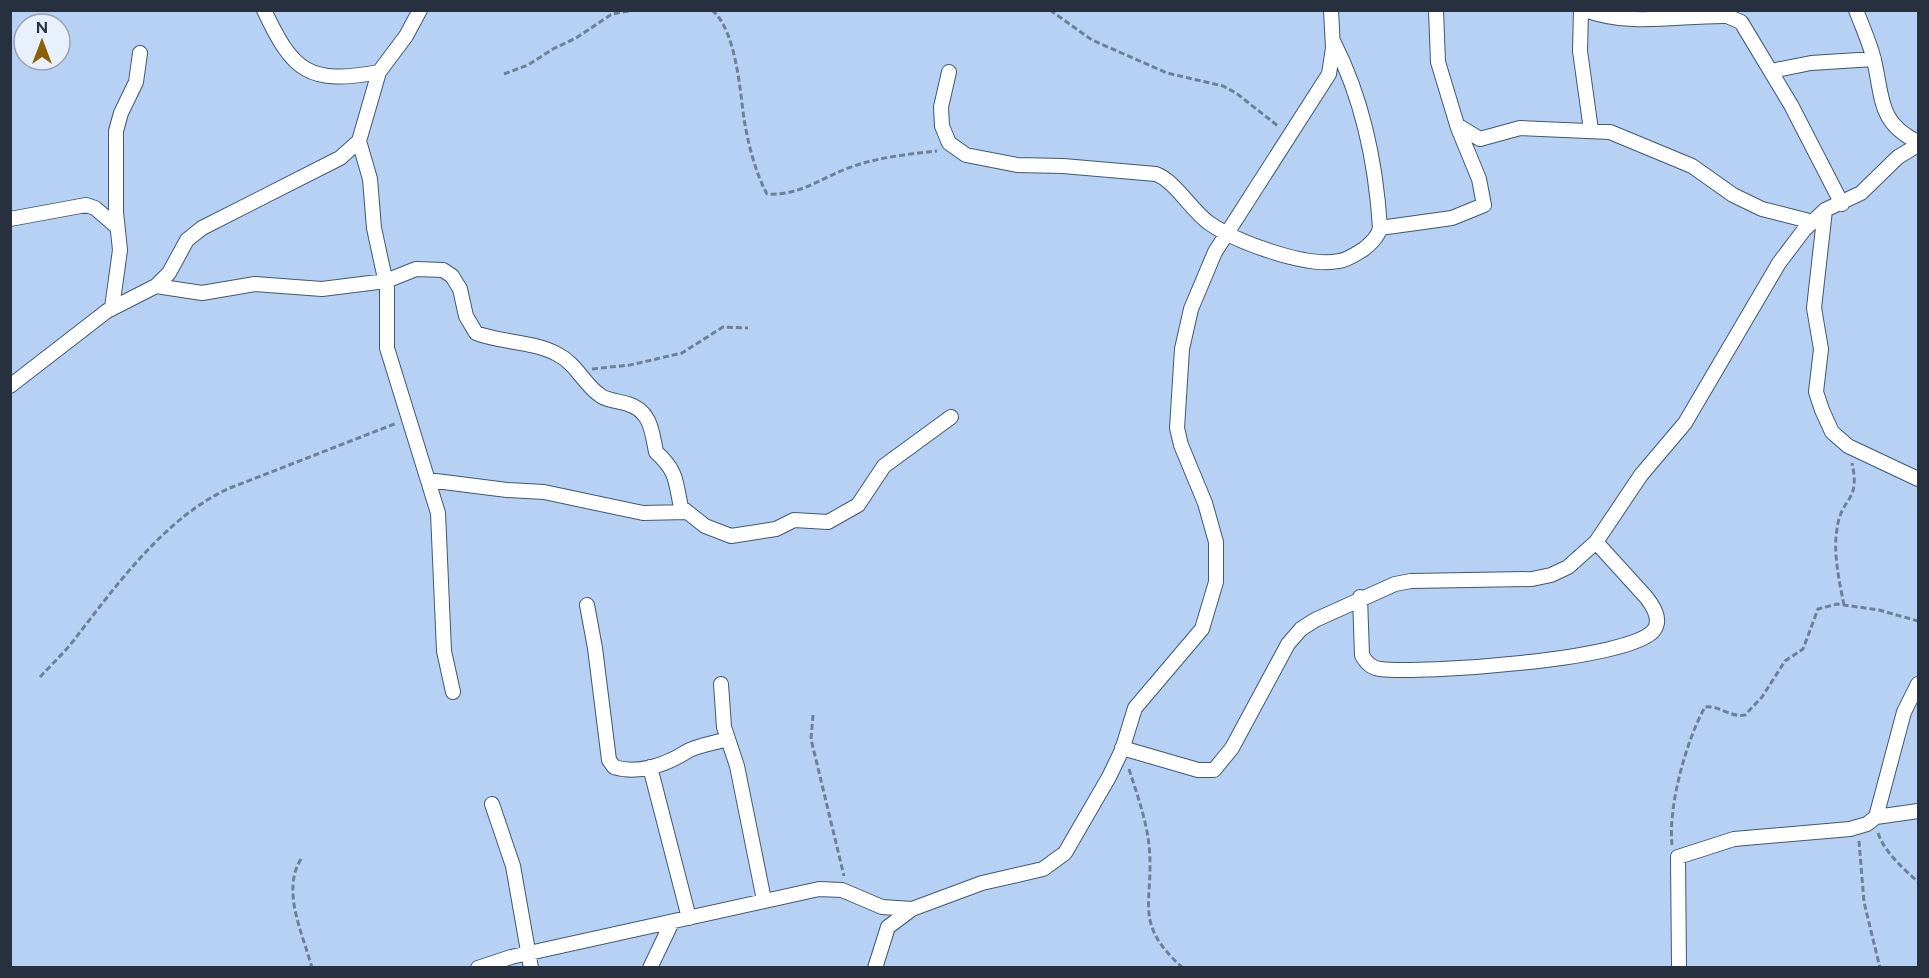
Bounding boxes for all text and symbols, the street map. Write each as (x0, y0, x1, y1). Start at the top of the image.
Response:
north arrow (12, 12, 72, 72)
text: N (36, 18, 48, 37)

